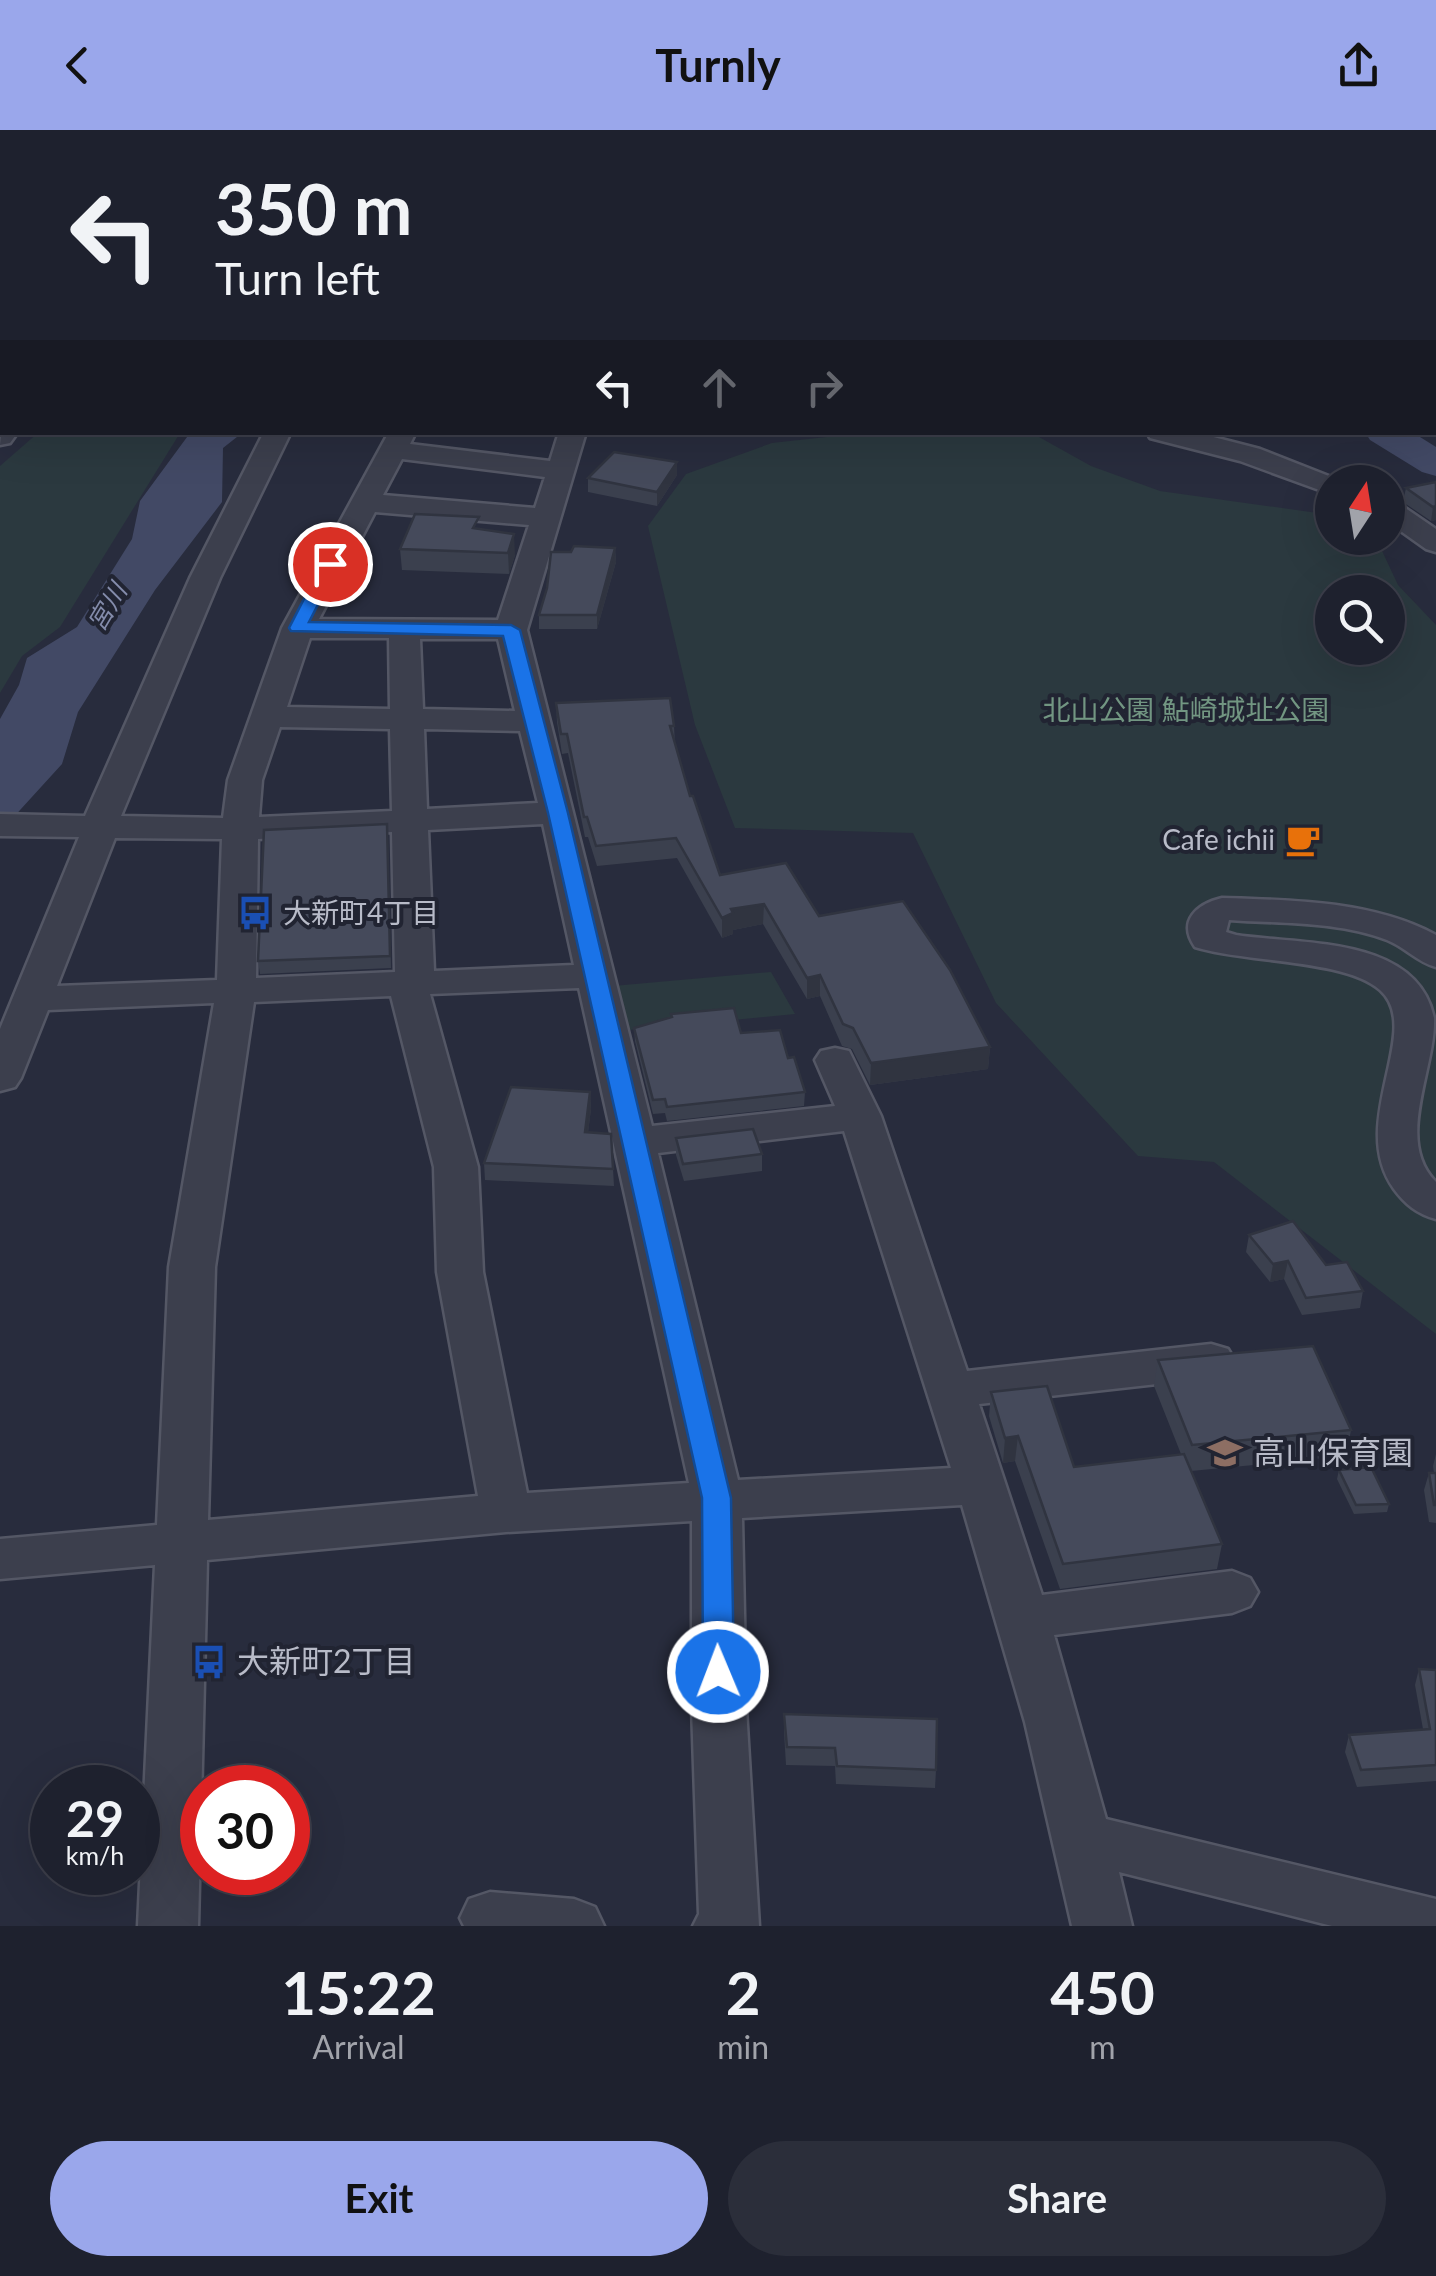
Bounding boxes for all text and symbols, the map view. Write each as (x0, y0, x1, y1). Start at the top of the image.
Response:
icon: back (50, 38, 105, 93)
text: Turnly (655, 38, 781, 92)
icon: share (1331, 38, 1386, 93)
text: 350 m (215, 166, 412, 250)
icon: left (50, 170, 180, 300)
text: Turn left (215, 251, 380, 305)
icon: left (587, 360, 642, 415)
icon: ahead (692, 360, 747, 415)
icon: right (797, 360, 852, 415)
north arrow (1315, 465, 1405, 555)
map controls (1315, 465, 1405, 665)
pin (288, 522, 373, 607)
icon: arrive (303, 537, 358, 592)
water label: 宮川 (80, 575, 133, 636)
button: search (1315, 575, 1405, 665)
park label: 北山公園 鮎崎城址公園 (1042, 692, 1330, 726)
cafe icon: Cafe ichii (1284, 821, 1322, 859)
place label: Cafe ichii (1162, 822, 1275, 856)
bus stop icon: 大新町4丁目 (236, 894, 274, 932)
place label: 大新町4丁目 (283, 895, 439, 929)
place label: 高山保育園 (1253, 1432, 1413, 1471)
school or university icon: 高山保育園 (1206, 1434, 1244, 1472)
position arrow (666, 1620, 770, 1724)
place label: 大新町2丁目 (237, 1641, 416, 1680)
bus stop icon: 大新町2丁目 (190, 1643, 228, 1681)
speed limit sign: 30 (180, 1765, 310, 1895)
text: 29 (66, 1788, 124, 1848)
text: km/h (66, 1840, 124, 1870)
text: 15:22 (281, 1956, 436, 2028)
text: 2 (726, 1956, 761, 2028)
text: 450 (1050, 1956, 1155, 2028)
text: Arrival (312, 2027, 405, 2066)
text: min (717, 2027, 769, 2066)
text: m (1089, 2027, 1116, 2066)
button: Exit (50, 2141, 708, 2256)
button: Share (728, 2141, 1386, 2256)

